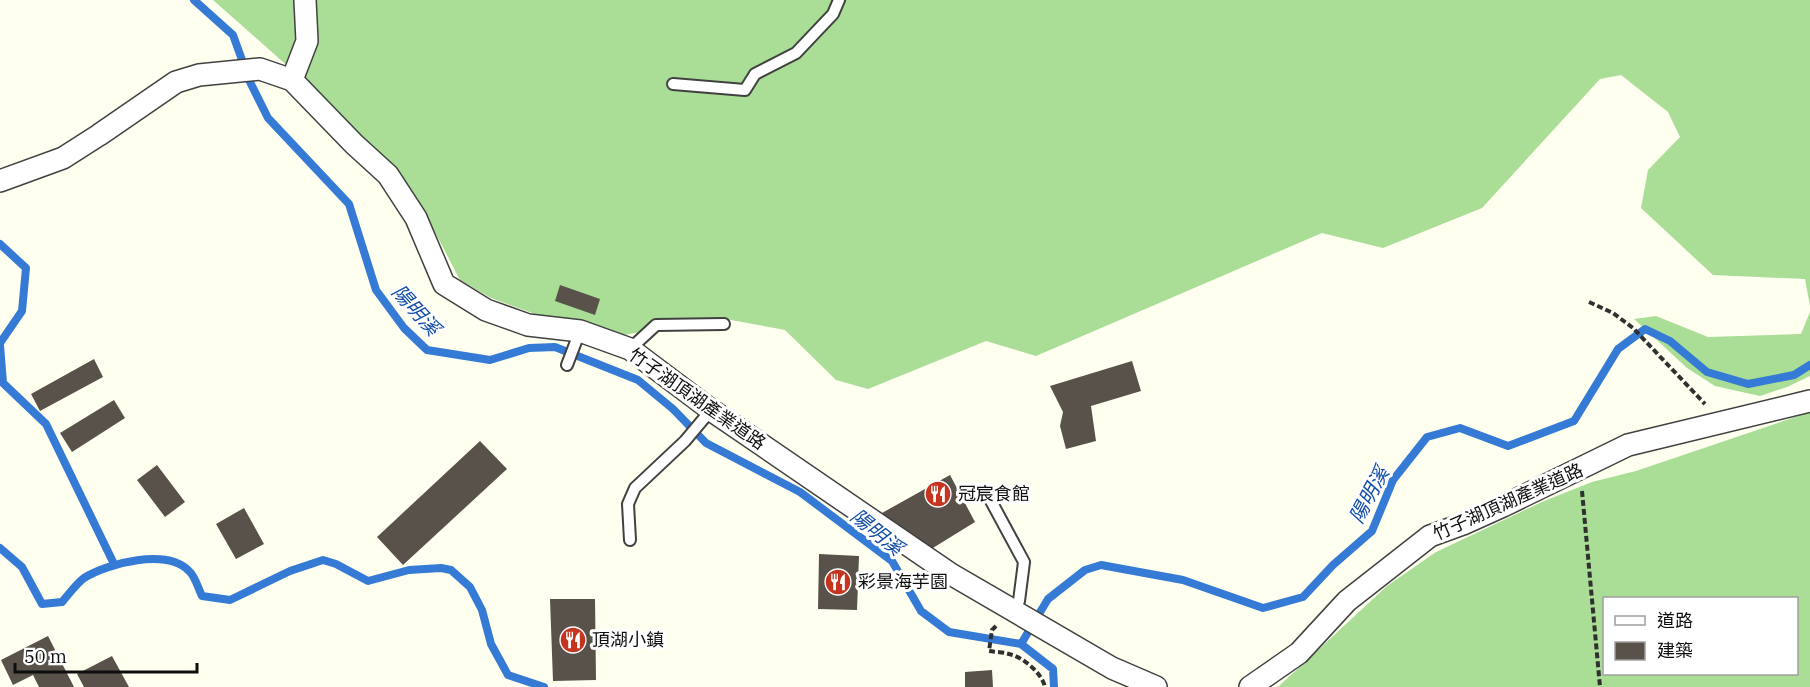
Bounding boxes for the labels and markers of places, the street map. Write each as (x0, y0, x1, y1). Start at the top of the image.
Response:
restaurant icon: 冠宸食館 (923, 479, 953, 509)
place label: 冠宸食館 (958, 482, 1030, 505)
restaurant icon: 彩景海芋園 (823, 567, 853, 597)
place label: 彩景海芋園 (858, 570, 948, 593)
restaurant icon: 頂湖小鎮 (558, 625, 588, 655)
place label: 頂湖小鎮 (592, 628, 664, 651)

